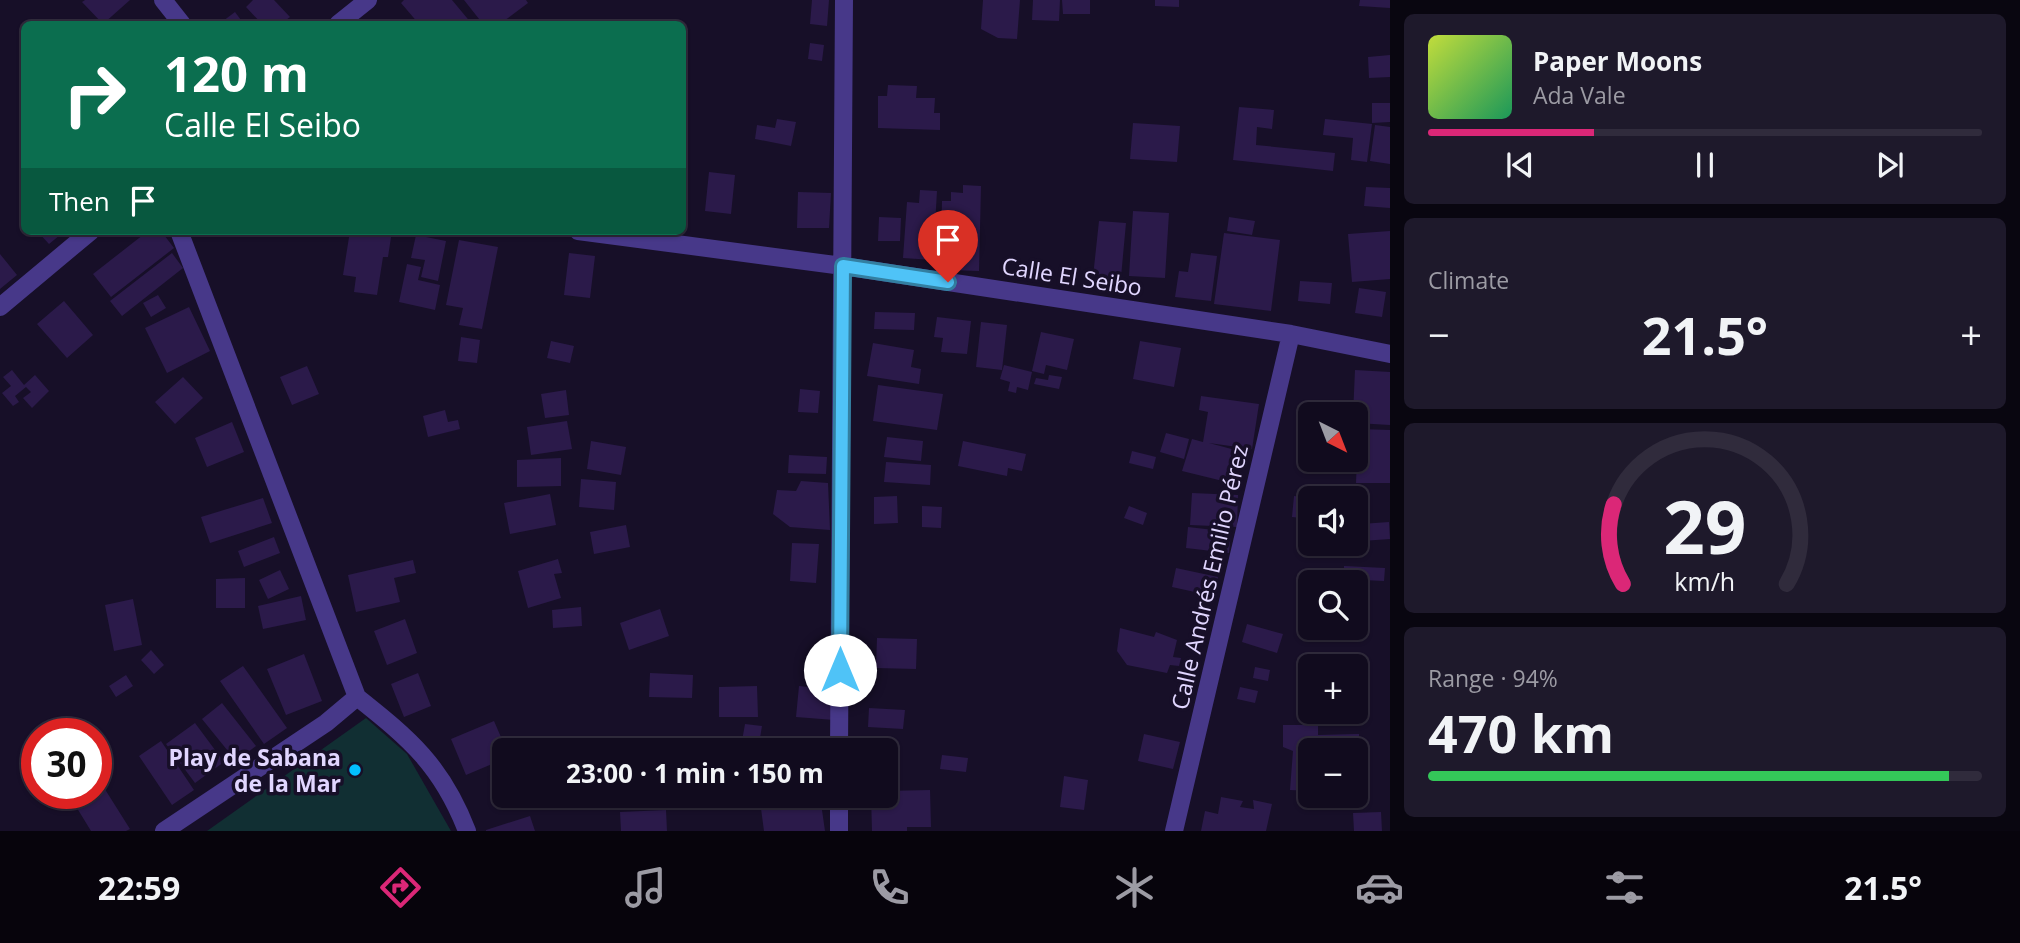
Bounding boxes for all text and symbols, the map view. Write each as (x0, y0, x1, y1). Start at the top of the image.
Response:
text: 120 m (164, 40, 309, 106)
text: Paper Moons (1533, 43, 1702, 79)
icon: right (49, 49, 140, 140)
text: Ada Vale (1533, 79, 1626, 111)
text: Calle El Seibo (164, 103, 361, 146)
icon: previous (1501, 146, 1539, 184)
icon: pause (1686, 146, 1724, 184)
icon: next (1871, 146, 1909, 184)
icon: arrive (124, 182, 162, 220)
text: Then (49, 183, 110, 219)
pin (918, 210, 978, 282)
icon: arrive (929, 221, 967, 259)
street label: Calle El Seibo (1000, 249, 1144, 303)
text: Climate (1428, 264, 1509, 296)
text: 21.5° (1642, 299, 1768, 370)
text: − (1428, 308, 1450, 360)
text: + (1960, 308, 1982, 360)
north arrow (1298, 402, 1368, 472)
map controls (1298, 402, 1368, 808)
street label: Calle Andrés Emilio Pérez (1163, 441, 1255, 713)
text: 29 (1663, 476, 1747, 575)
button: sound (1298, 486, 1368, 556)
text: km/h (1675, 563, 1735, 597)
button: search (1298, 570, 1368, 640)
position arrow (803, 633, 877, 707)
button: + (1298, 654, 1368, 724)
text: Range · 94% (1428, 662, 1558, 694)
text: 470 km (1428, 697, 1614, 768)
speed limit sign: 30 (21, 718, 112, 809)
button: − (1298, 738, 1368, 808)
place label: Play de Sabana de la Mar (168, 741, 341, 799)
text: 23:00 · 1 min · 150 m (566, 755, 824, 791)
marker: Play de Sabana de la Mar (347, 762, 363, 778)
icon: directions (376, 863, 425, 912)
icon: music (621, 863, 670, 912)
icon: phone (865, 863, 914, 912)
icon: climate (1110, 863, 1159, 912)
icon: car (1355, 863, 1404, 912)
icon: filters (1600, 863, 1649, 912)
text: 22:59 (98, 866, 180, 909)
text: 21.5° (1844, 866, 1922, 909)

